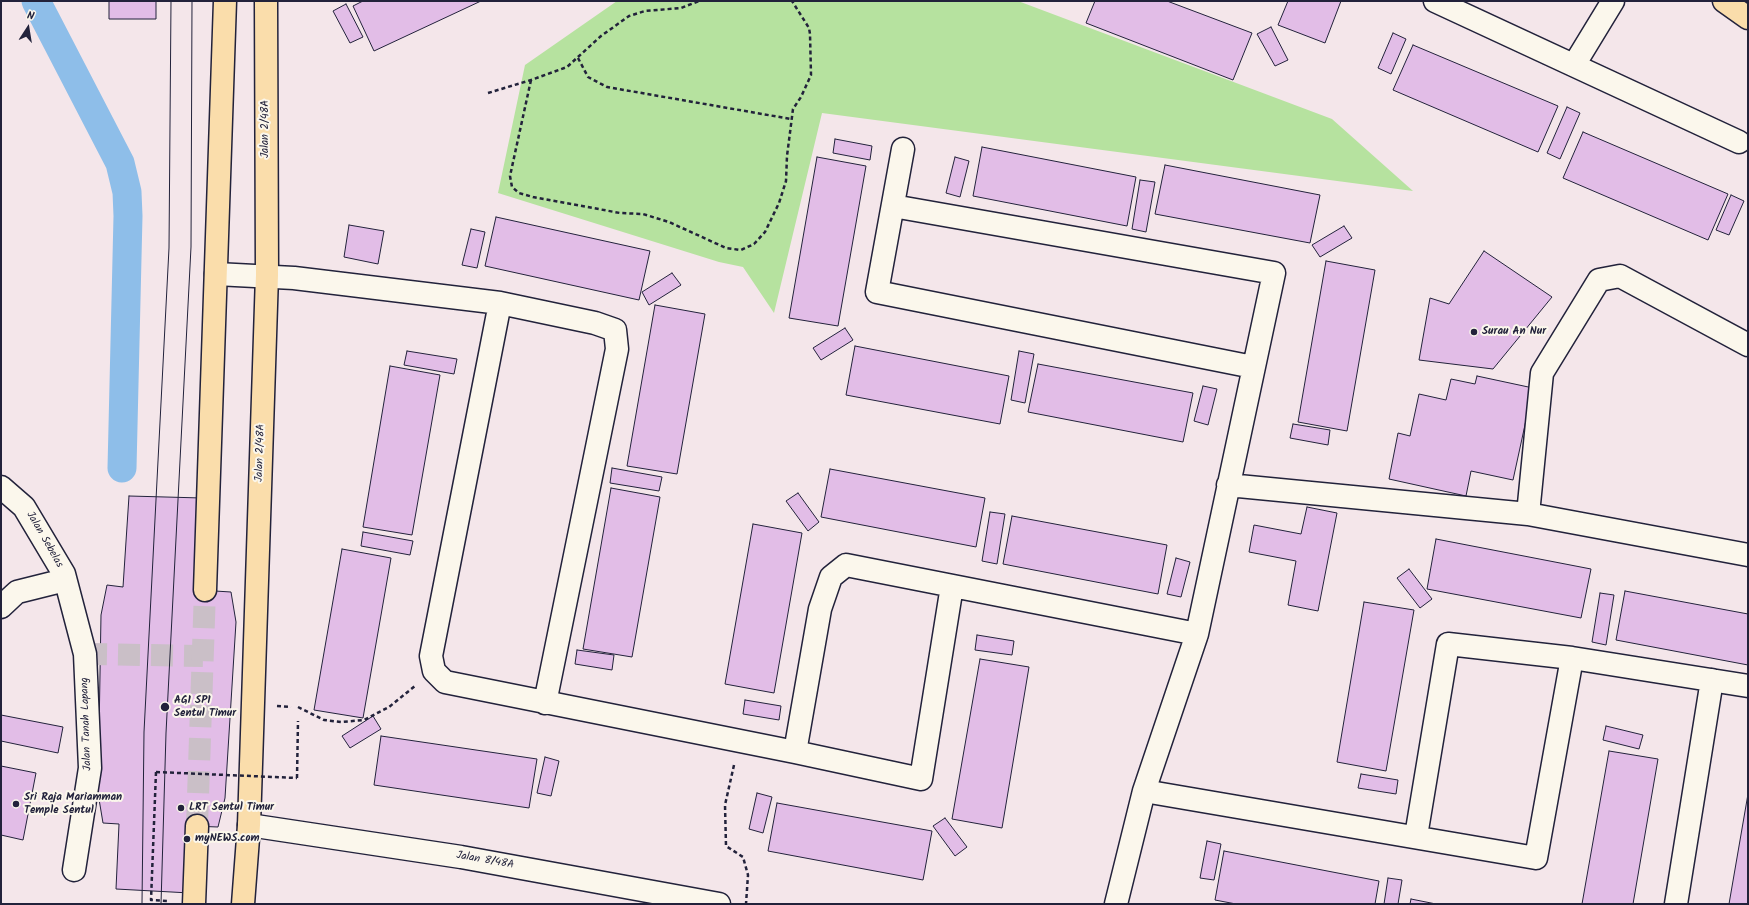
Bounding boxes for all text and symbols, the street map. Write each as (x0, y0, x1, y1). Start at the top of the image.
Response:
text: N (25, 7, 36, 26)
north arrow (8, 8, 48, 48)
street label: Jalan 2/48A (259, 100, 273, 158)
place label: Surau An Nur (1482, 325, 1546, 339)
marker: Surau An Nur (1469, 327, 1479, 337)
street label: Jalan 2/48A (253, 424, 269, 482)
street label: Jalan Sebelas (23, 510, 65, 570)
street label: Jalan Tanah Lapang (79, 677, 95, 771)
place label: AG1 SP1 Sentul Timur (174, 694, 236, 720)
marker: AG1 SP1 Sentul Timur (159, 701, 171, 713)
place label: Sri Raja Mariamman Temple Sentul (24, 791, 122, 817)
marker: Sri Raja Mariamman Temple Sentul (11, 799, 21, 809)
place label: LRT Sentul Timur (189, 801, 274, 815)
marker: LRT Sentul Timur (176, 803, 186, 813)
place label: myNEWS.com (195, 832, 259, 846)
marker: myNEWS.com (182, 834, 192, 844)
street label: Jalan 8/48A (455, 849, 515, 873)

